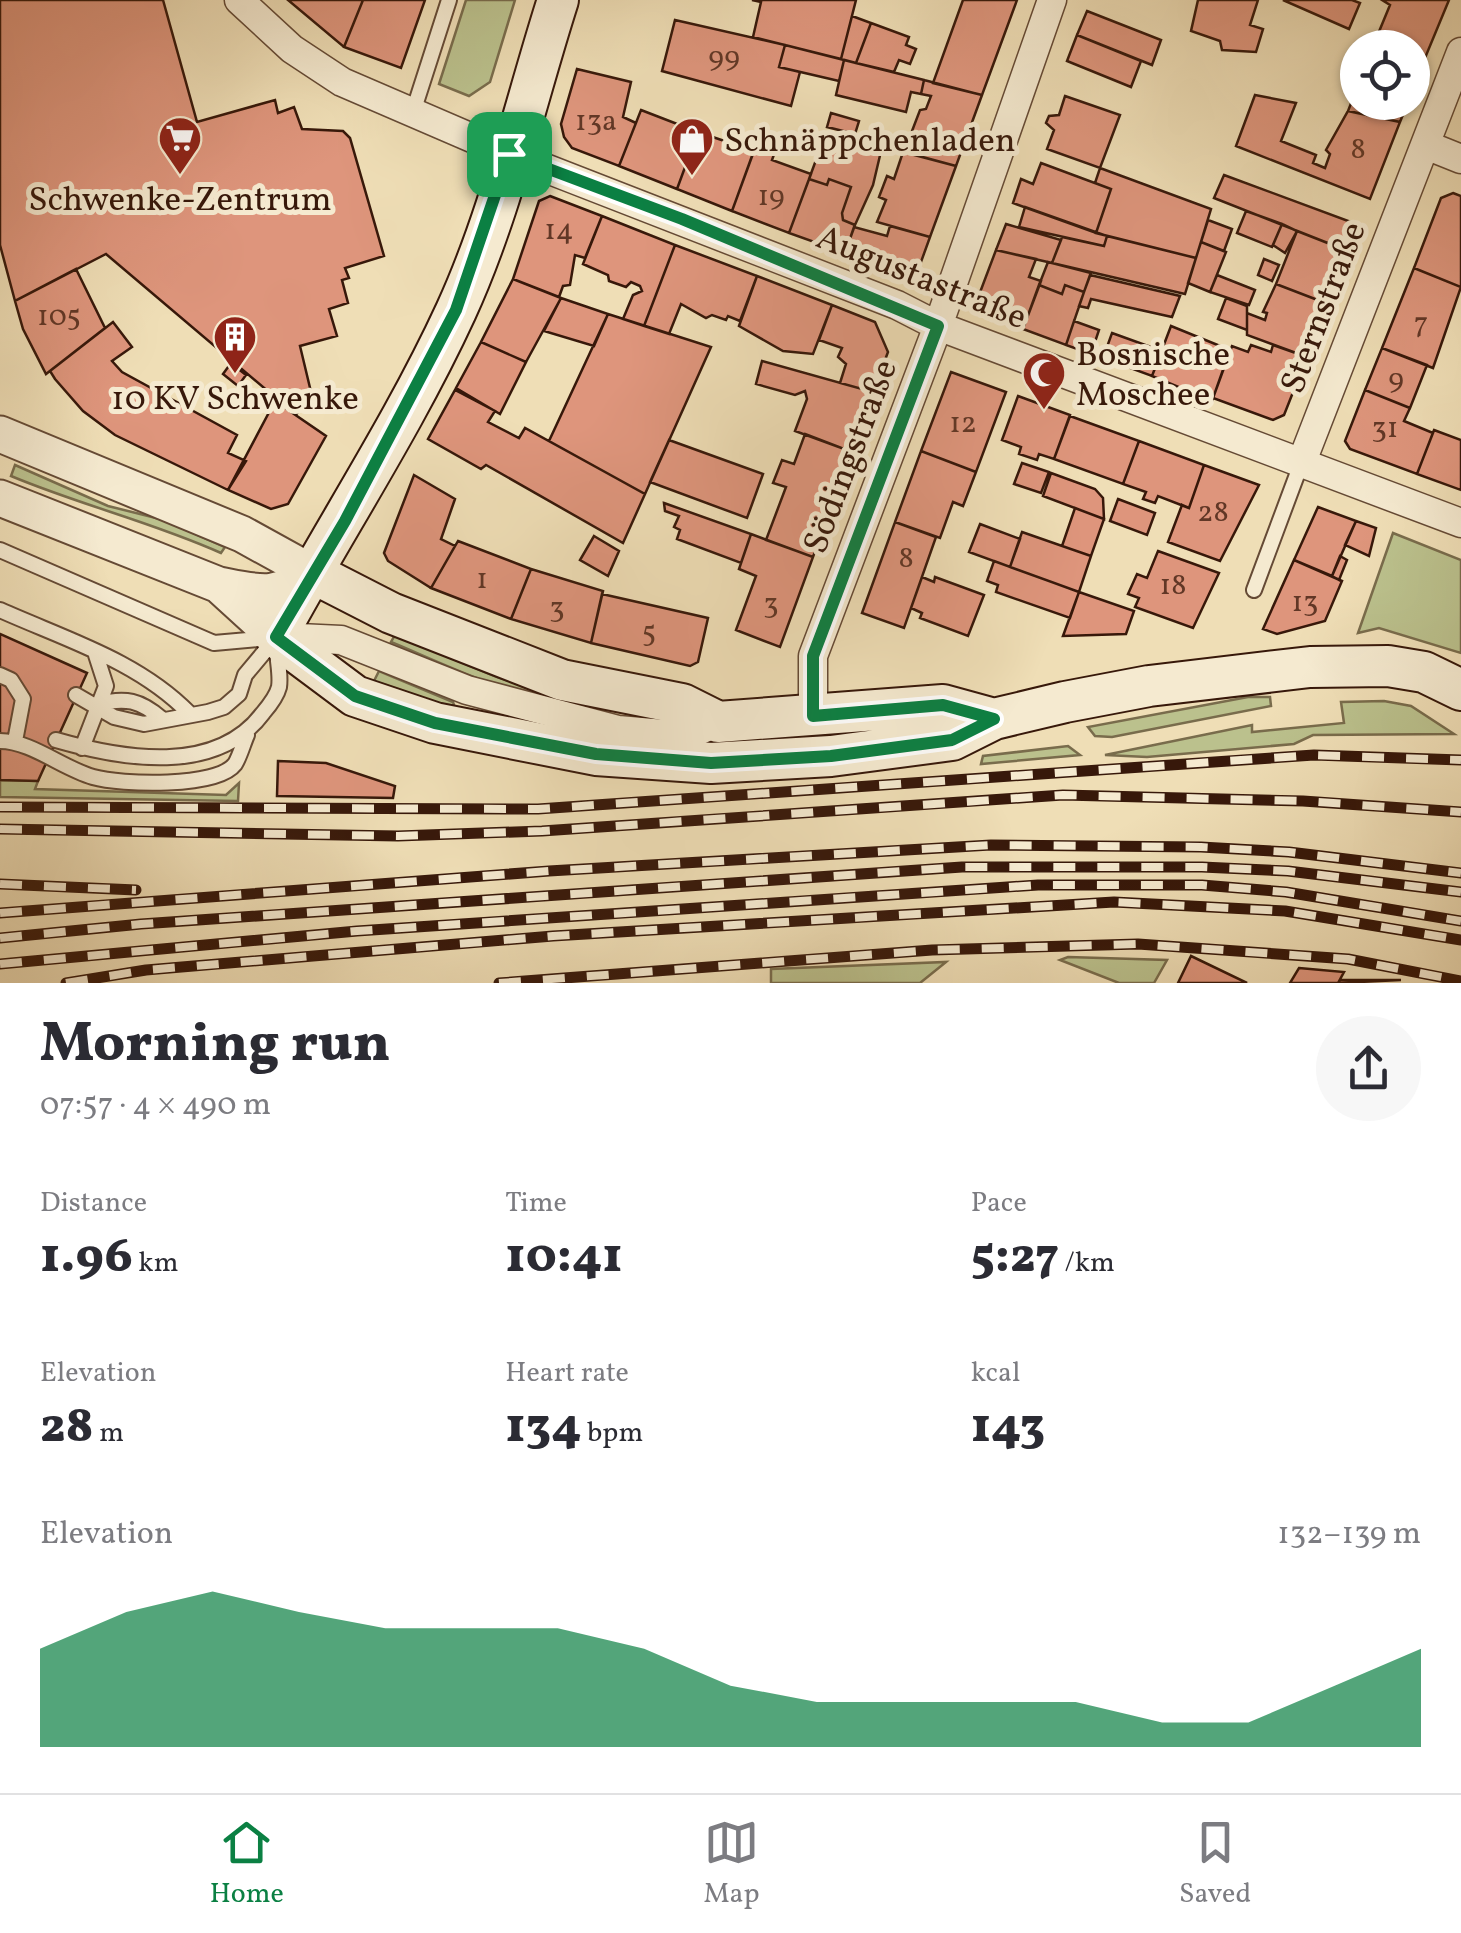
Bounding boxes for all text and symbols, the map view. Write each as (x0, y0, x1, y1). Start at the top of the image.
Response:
map controls (1340, 30, 1430, 120)
button: locate (1340, 30, 1430, 120)
house number: 99 (708, 37, 740, 79)
house number: 13a (575, 101, 617, 143)
pin (467, 112, 552, 197)
supermarket icon: Schwenke-Zentrum (157, 115, 203, 176)
shop icon: Schnäppchenladen (669, 116, 715, 177)
place label: Schnäppchenladen (724, 118, 1016, 166)
icon: arrive (482, 127, 537, 182)
house number: 8 (1350, 129, 1366, 171)
house number: 19 (757, 176, 785, 218)
place label: Schwenke-Zentrum (28, 177, 332, 225)
house number: 14 (544, 210, 574, 252)
street label: Augustastraße (809, 215, 1033, 343)
street label: Sternstraße (1270, 215, 1380, 401)
house number: 105 (37, 296, 81, 338)
house number: 7 (1414, 303, 1428, 345)
building icon: 10 KV Schwenke (212, 314, 258, 375)
place label: Bosnische Moschee (1076, 332, 1230, 420)
mosque icon: Bosnische Moschee (1021, 350, 1067, 411)
street label: Södingstraße (793, 353, 911, 561)
house number: 9 (1388, 359, 1404, 401)
place label: 10 KV Schwenke (111, 376, 359, 424)
house number: 12 (949, 403, 977, 445)
house number: 31 (1371, 408, 1399, 450)
house number: 28 (1197, 492, 1229, 534)
house number: 8 (898, 538, 914, 580)
house number: 1 (476, 559, 488, 601)
house number: 18 (1160, 565, 1186, 607)
house number: 13 (1291, 582, 1319, 624)
house number: 3 (763, 584, 779, 626)
house number: 3 (549, 588, 565, 630)
house number: 5 (642, 612, 656, 654)
text: Morning run (40, 1008, 390, 1084)
button: share (1316, 1016, 1421, 1121)
text: 07:57 · 4 × 490 m (40, 1084, 271, 1128)
text: Distance (40, 1184, 147, 1223)
text: Time (505, 1184, 567, 1223)
text: Pace (971, 1184, 1027, 1223)
text: 1.96 (40, 1223, 133, 1293)
text: 10:41 (505, 1223, 623, 1293)
text: 5:27 (971, 1223, 1059, 1293)
text: km (133, 1244, 178, 1283)
text: /km (1059, 1244, 1115, 1283)
text: Elevation (40, 1354, 156, 1393)
text: Heart rate (505, 1354, 629, 1393)
text: kcal (971, 1354, 1020, 1393)
text: 28 (40, 1393, 94, 1463)
text: 134 (505, 1393, 581, 1463)
text: 143 (971, 1393, 1045, 1463)
text: m (94, 1414, 124, 1453)
text: bpm (581, 1414, 643, 1453)
text: Elevation (40, 1513, 173, 1557)
text: 132–139 m (1277, 1513, 1421, 1557)
tab: Home (210, 1815, 284, 1914)
tab: Map (703, 1815, 759, 1914)
tab: Saved (1179, 1815, 1251, 1914)

